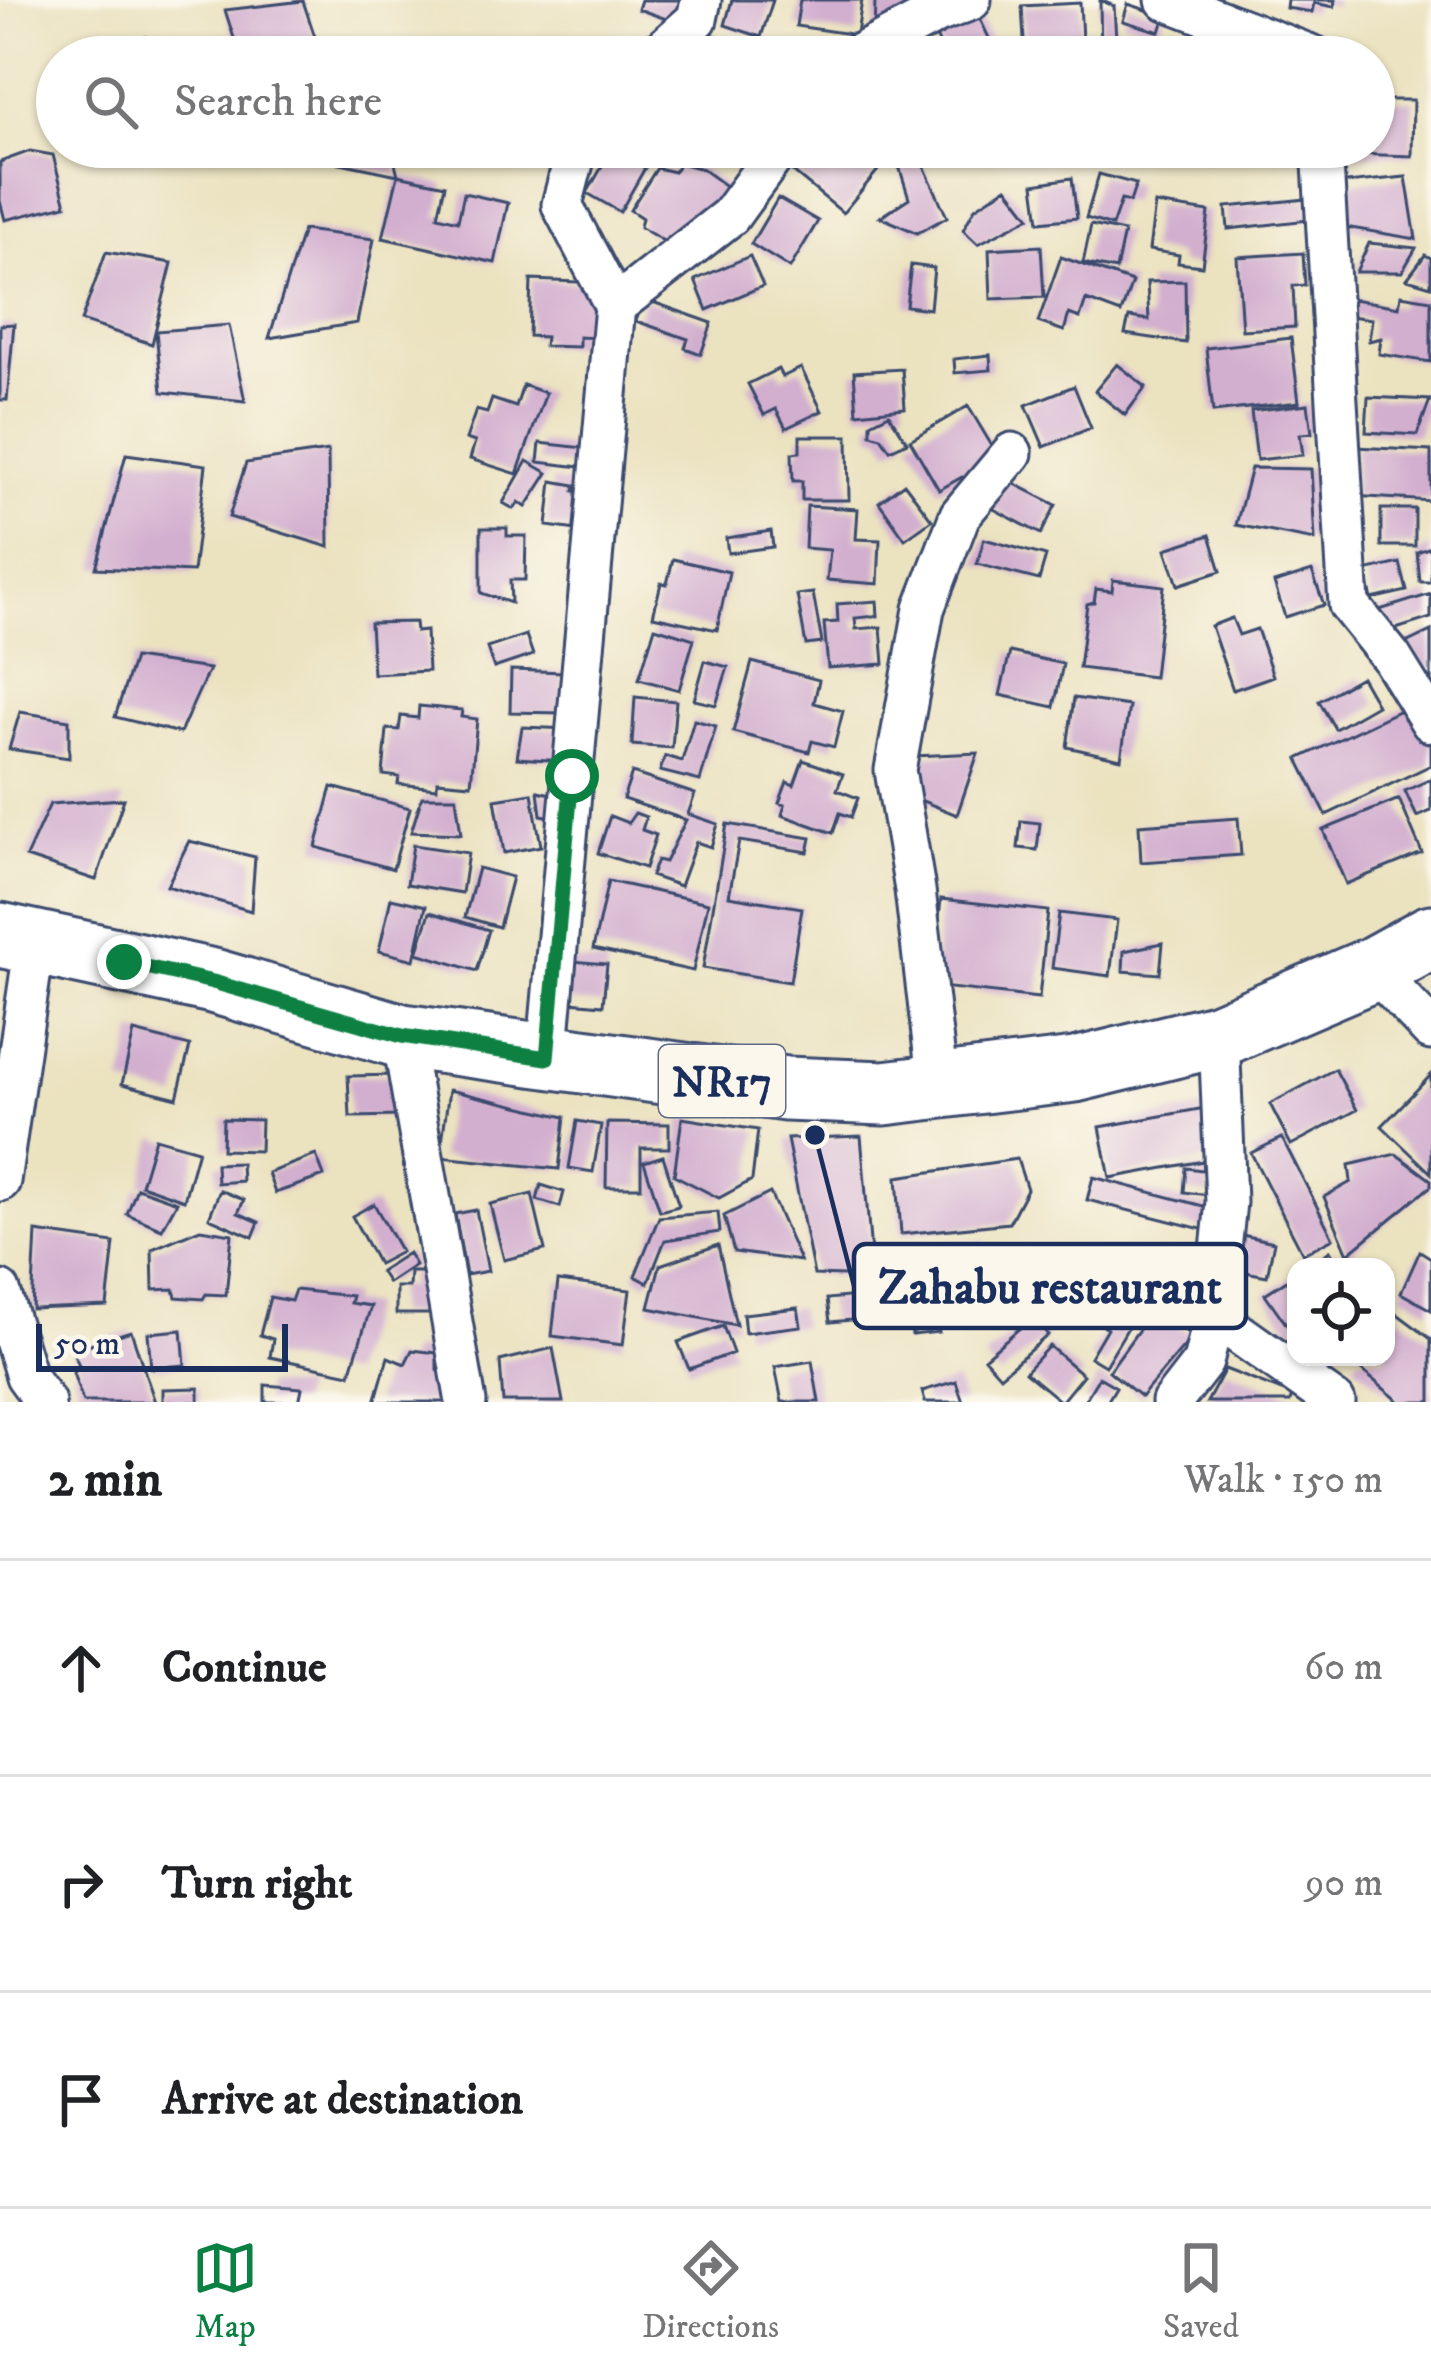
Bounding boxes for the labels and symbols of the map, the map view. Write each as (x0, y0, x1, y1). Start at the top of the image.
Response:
route start (545, 749, 599, 803)
route end (97, 935, 151, 989)
road number: NR17 (659, 1045, 785, 1117)
callout: Zahabu restaurant (854, 1244, 1246, 1328)
text: Zahabu restaurant (878, 1259, 1223, 1319)
scale bar (36, 1318, 288, 1371)

